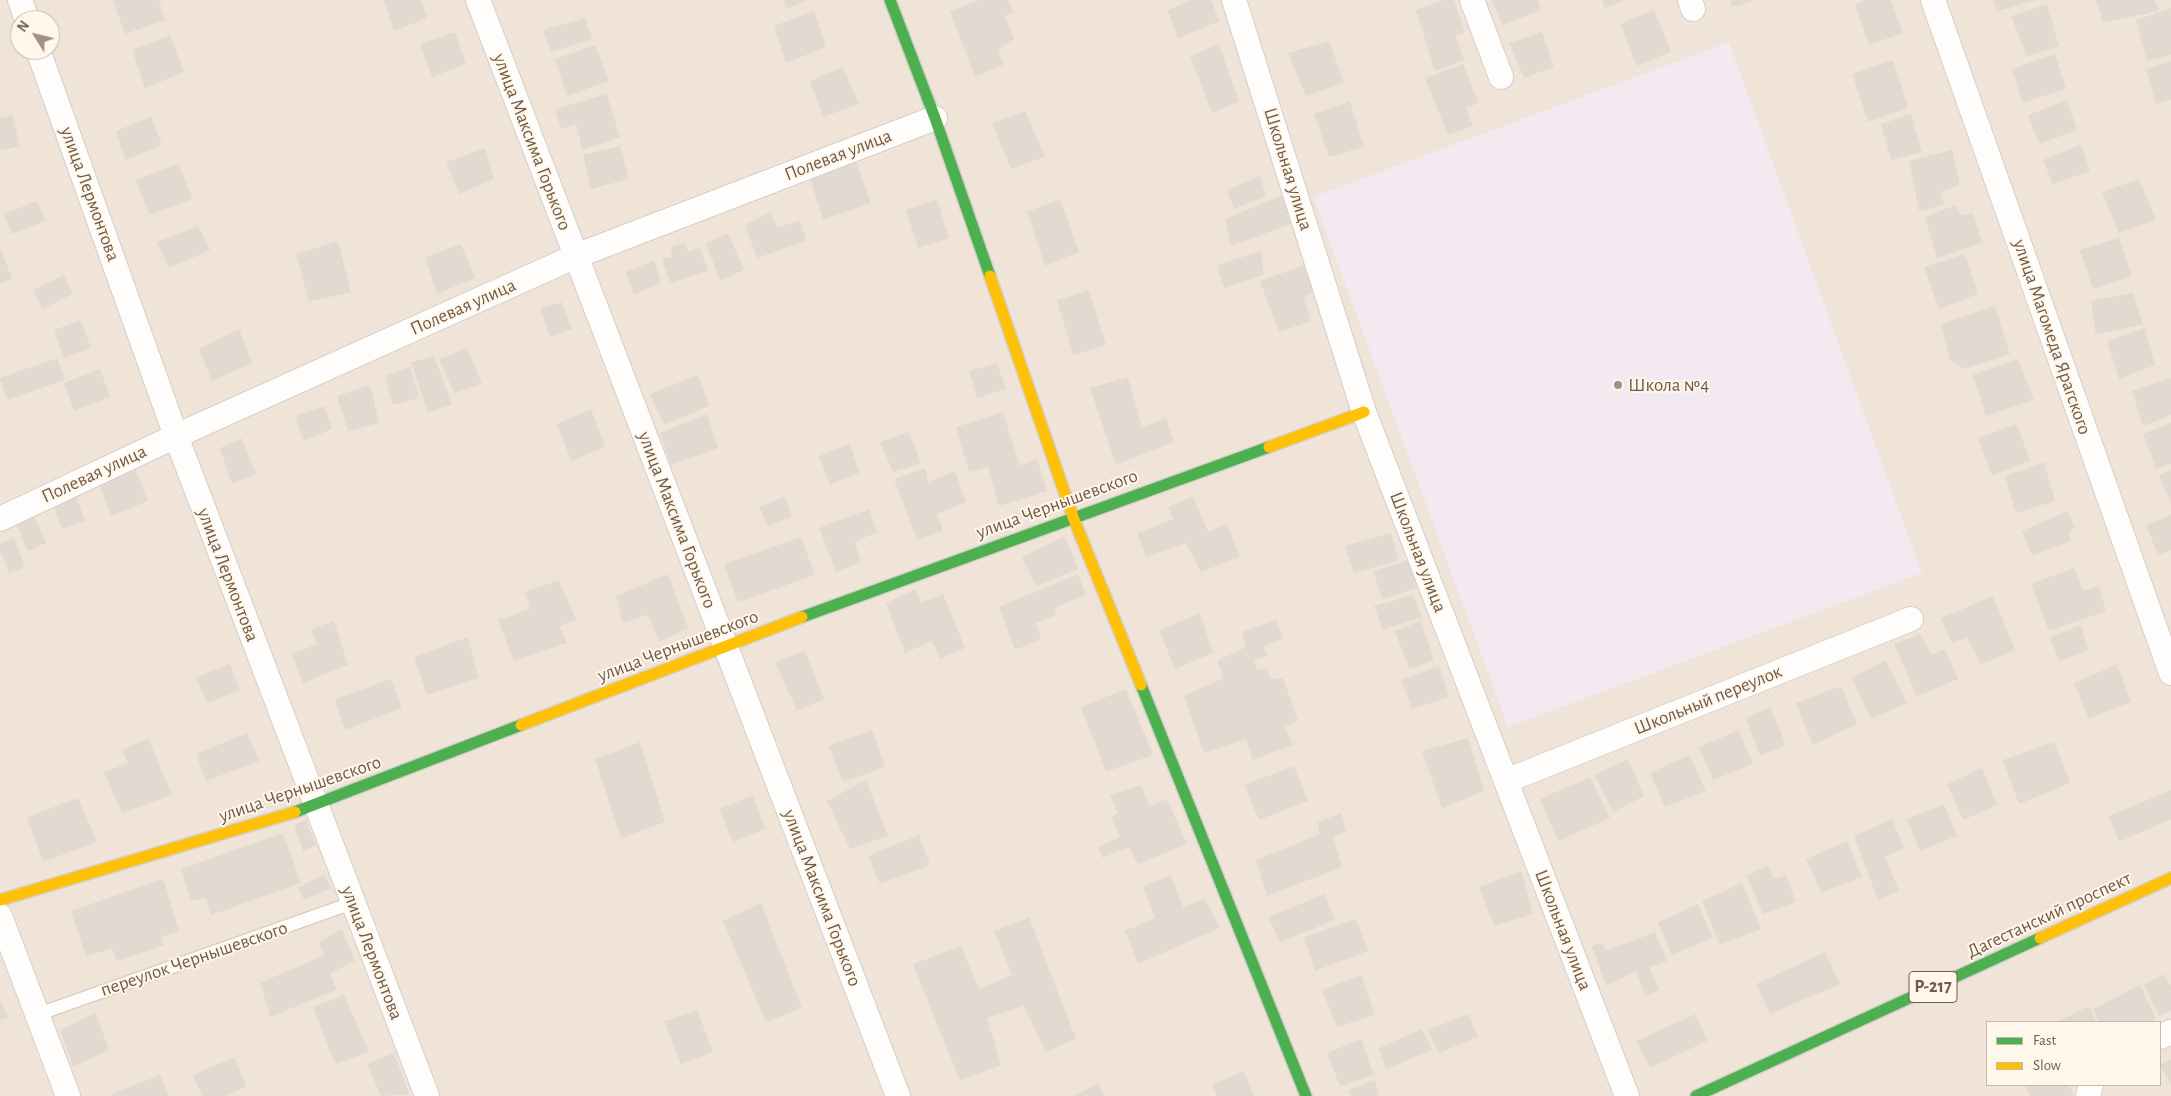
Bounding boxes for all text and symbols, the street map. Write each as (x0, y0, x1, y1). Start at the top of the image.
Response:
north arrow (10, 10, 60, 60)
text: N (15, 19, 32, 35)
street label: улица Максима Горького (488, 50, 576, 234)
street label: Школьная улица (1258, 105, 1318, 233)
street label: улица Лермонтова (55, 124, 125, 264)
street label: Полевая улица (781, 124, 895, 186)
street label: улица Магомеда Ярагского (2008, 236, 2096, 438)
street label: Полевая улица (407, 274, 519, 340)
place label: Школа №4 (1628, 374, 1709, 396)
marker: Школа №4 (1612, 379, 1624, 391)
street label: улица Максима Горького (633, 428, 721, 612)
street label: Полевая улица (38, 440, 150, 508)
street label: улица Чернышевского (973, 464, 1141, 544)
street label: Школьная улица (1385, 488, 1451, 616)
street label: улица Лермонтова (192, 505, 264, 645)
street label: улица Чернышевского (594, 605, 762, 687)
street label: Школьный переулок (1631, 660, 1785, 740)
street label: улица Чернышевского (216, 751, 384, 827)
street label: улица Максима Горького (778, 806, 866, 990)
street label: Школьная улица (1530, 866, 1596, 994)
street label: Дагестанский проспект (1963, 867, 2135, 963)
street label: улица Лермонтова (336, 883, 408, 1023)
street label: переулок Чернышевского (98, 916, 290, 1002)
road number: Р-217 (1909, 972, 1957, 1002)
legend (1986, 1021, 2161, 1086)
text: Fast (2033, 1033, 2056, 1048)
text: Slow (2033, 1058, 2061, 1073)

